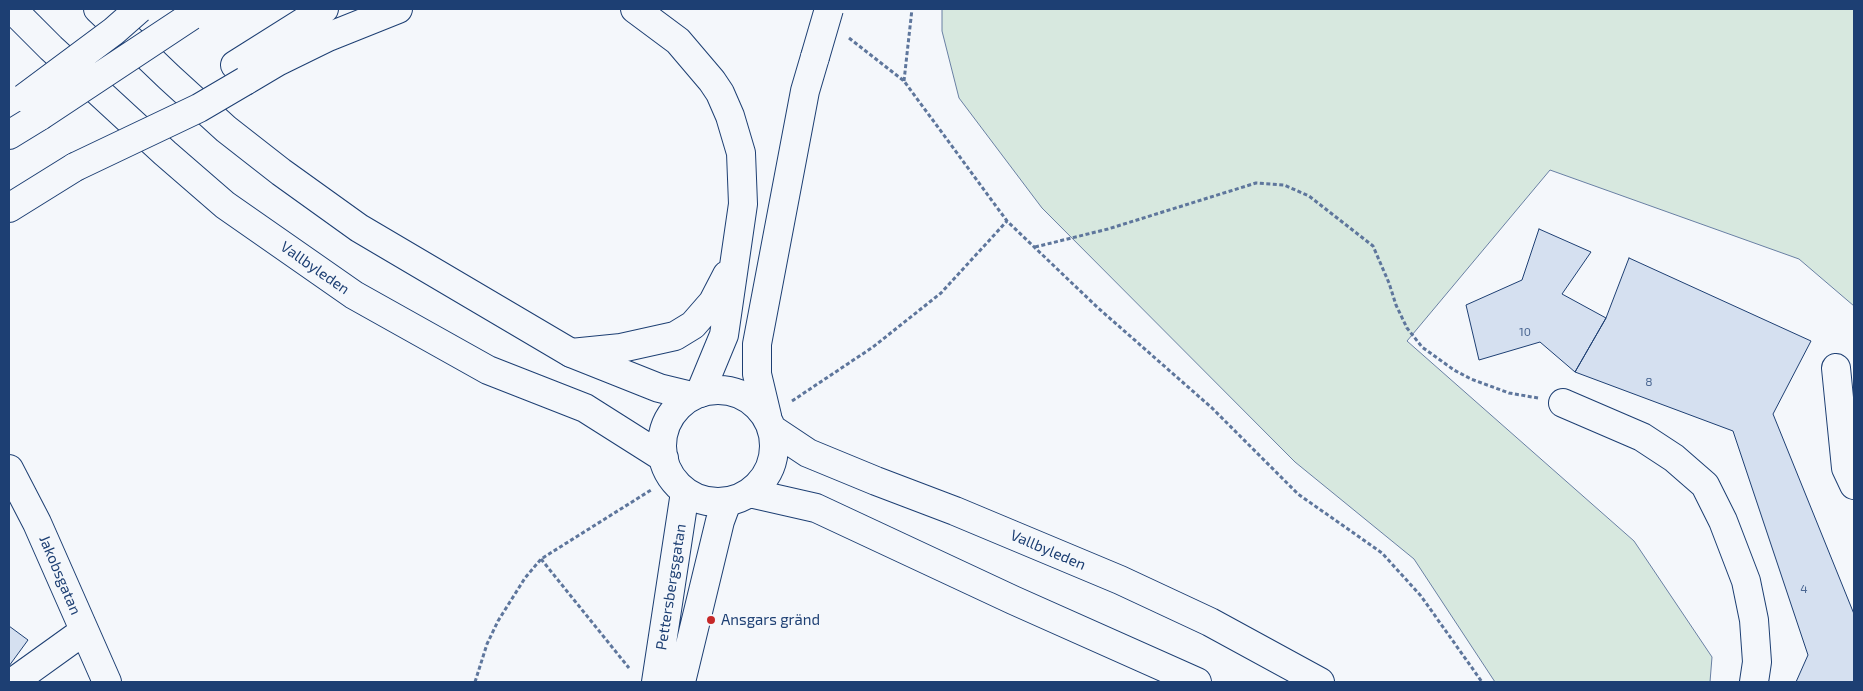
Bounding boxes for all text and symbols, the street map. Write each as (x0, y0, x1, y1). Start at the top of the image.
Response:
street label: Vallbyleden (277, 238, 353, 298)
house number: 10 (1519, 325, 1531, 339)
house number: 8 (1645, 375, 1653, 389)
street label: Pettersbergsgatan (652, 523, 690, 651)
street label: Vallbyleden (1008, 526, 1088, 574)
street label: Jakobsgatan (35, 533, 85, 617)
house number: 4 (1800, 582, 1808, 596)
place label: Ansgars gränd (721, 611, 820, 629)
marker: Ansgars gränd (705, 614, 717, 626)

